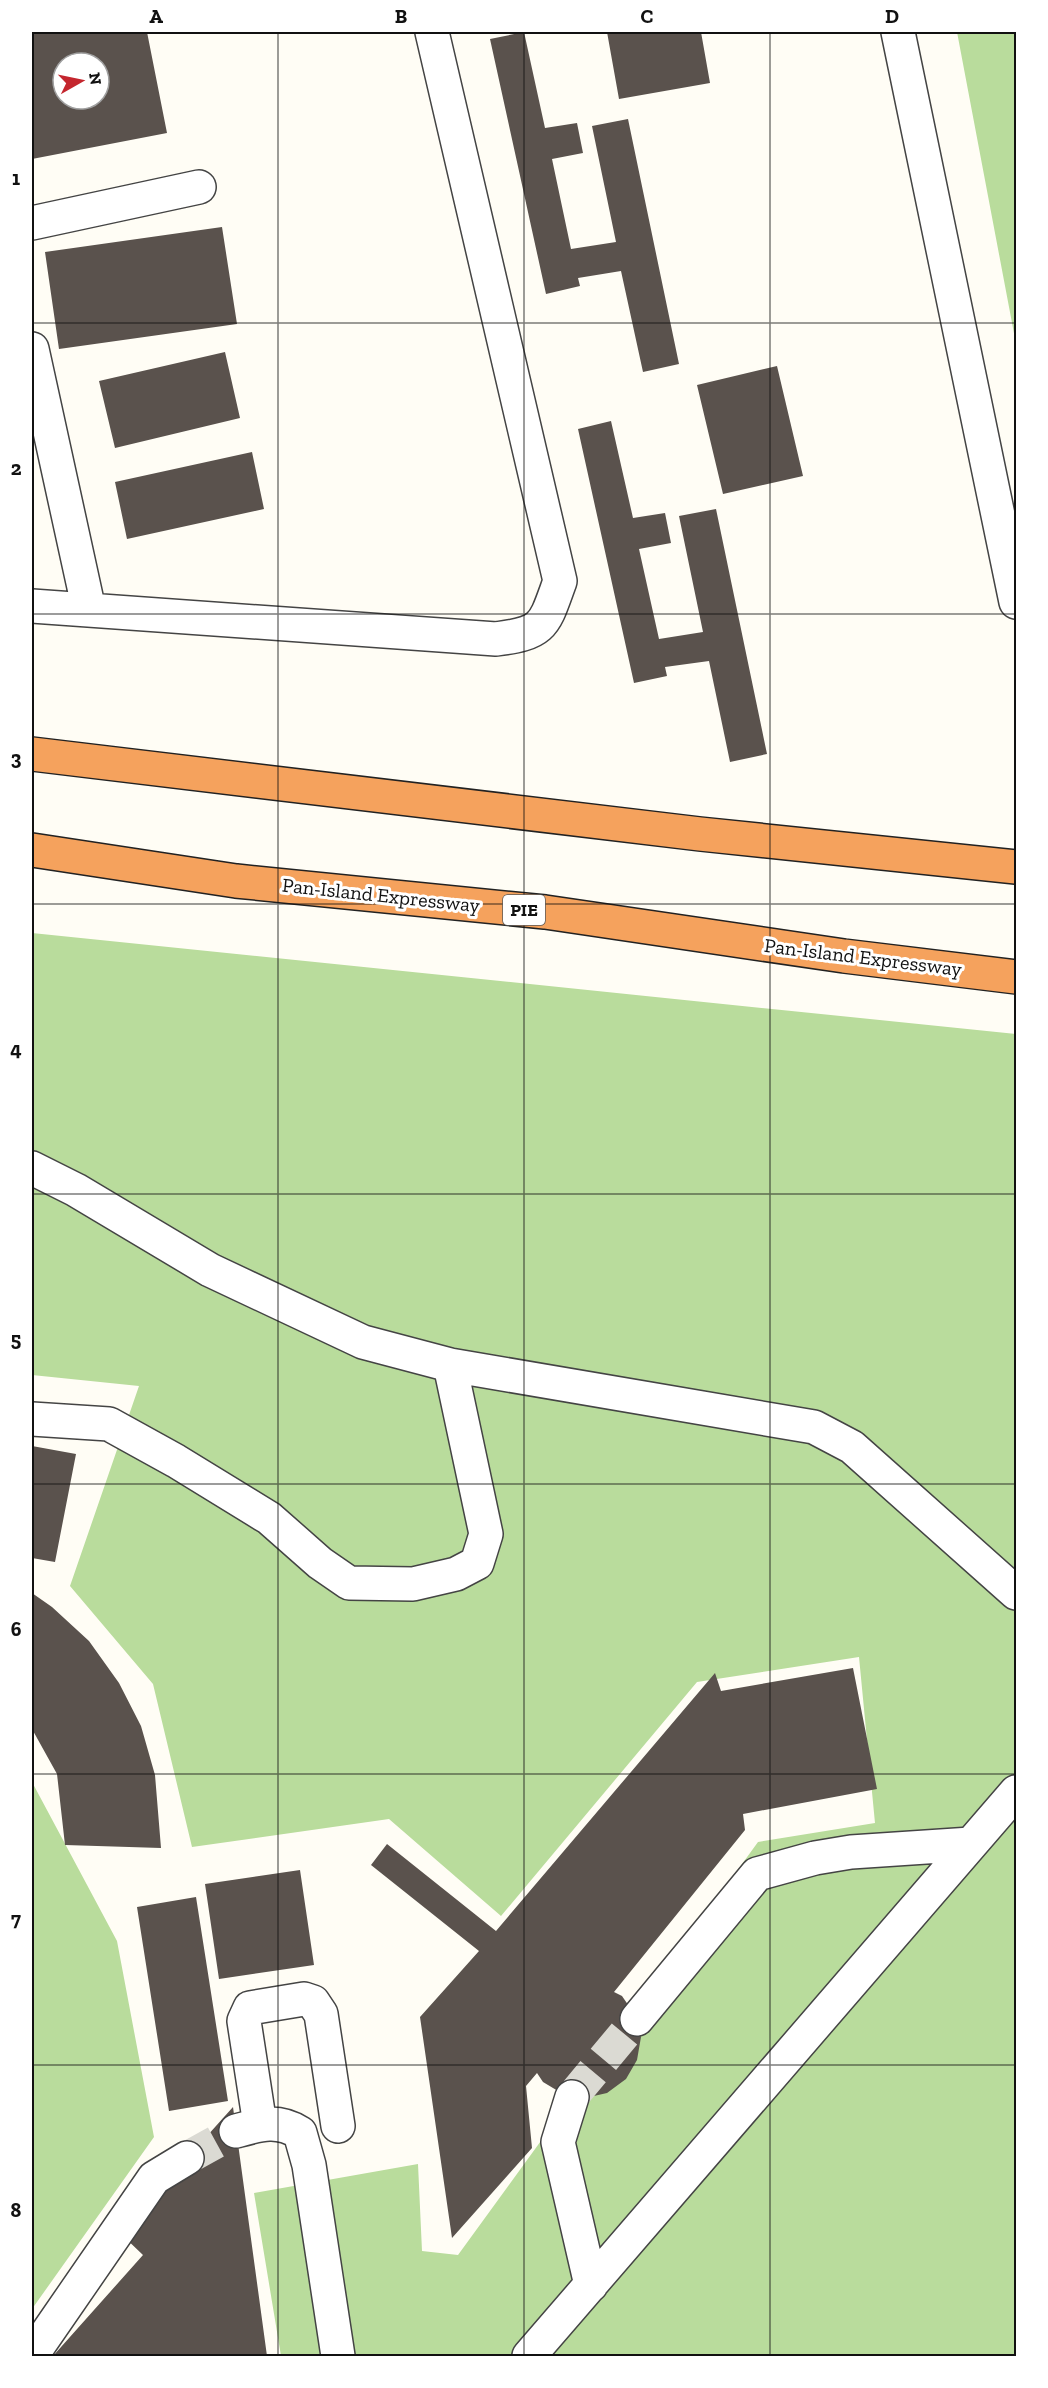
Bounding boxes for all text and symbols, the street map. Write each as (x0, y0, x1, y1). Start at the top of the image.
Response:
text: A (149, 4, 163, 28)
text: B (395, 4, 407, 28)
text: C (641, 4, 654, 28)
text: D (885, 4, 899, 28)
north arrow (51, 51, 111, 111)
text: N (85, 71, 106, 86)
text: 1 (12, 166, 20, 190)
text: 2 (11, 456, 22, 480)
text: 3 (11, 746, 22, 770)
street label: Pan-Island Expressway (281, 873, 482, 917)
road number: PIE (503, 895, 545, 925)
street label: Pan-Island Expressway (763, 933, 964, 981)
text: 4 (10, 1037, 22, 1061)
text: 5 (11, 1327, 21, 1351)
text: 6 (11, 1617, 22, 1641)
text: 7 (11, 1907, 21, 1931)
text: 8 (11, 2198, 22, 2222)

